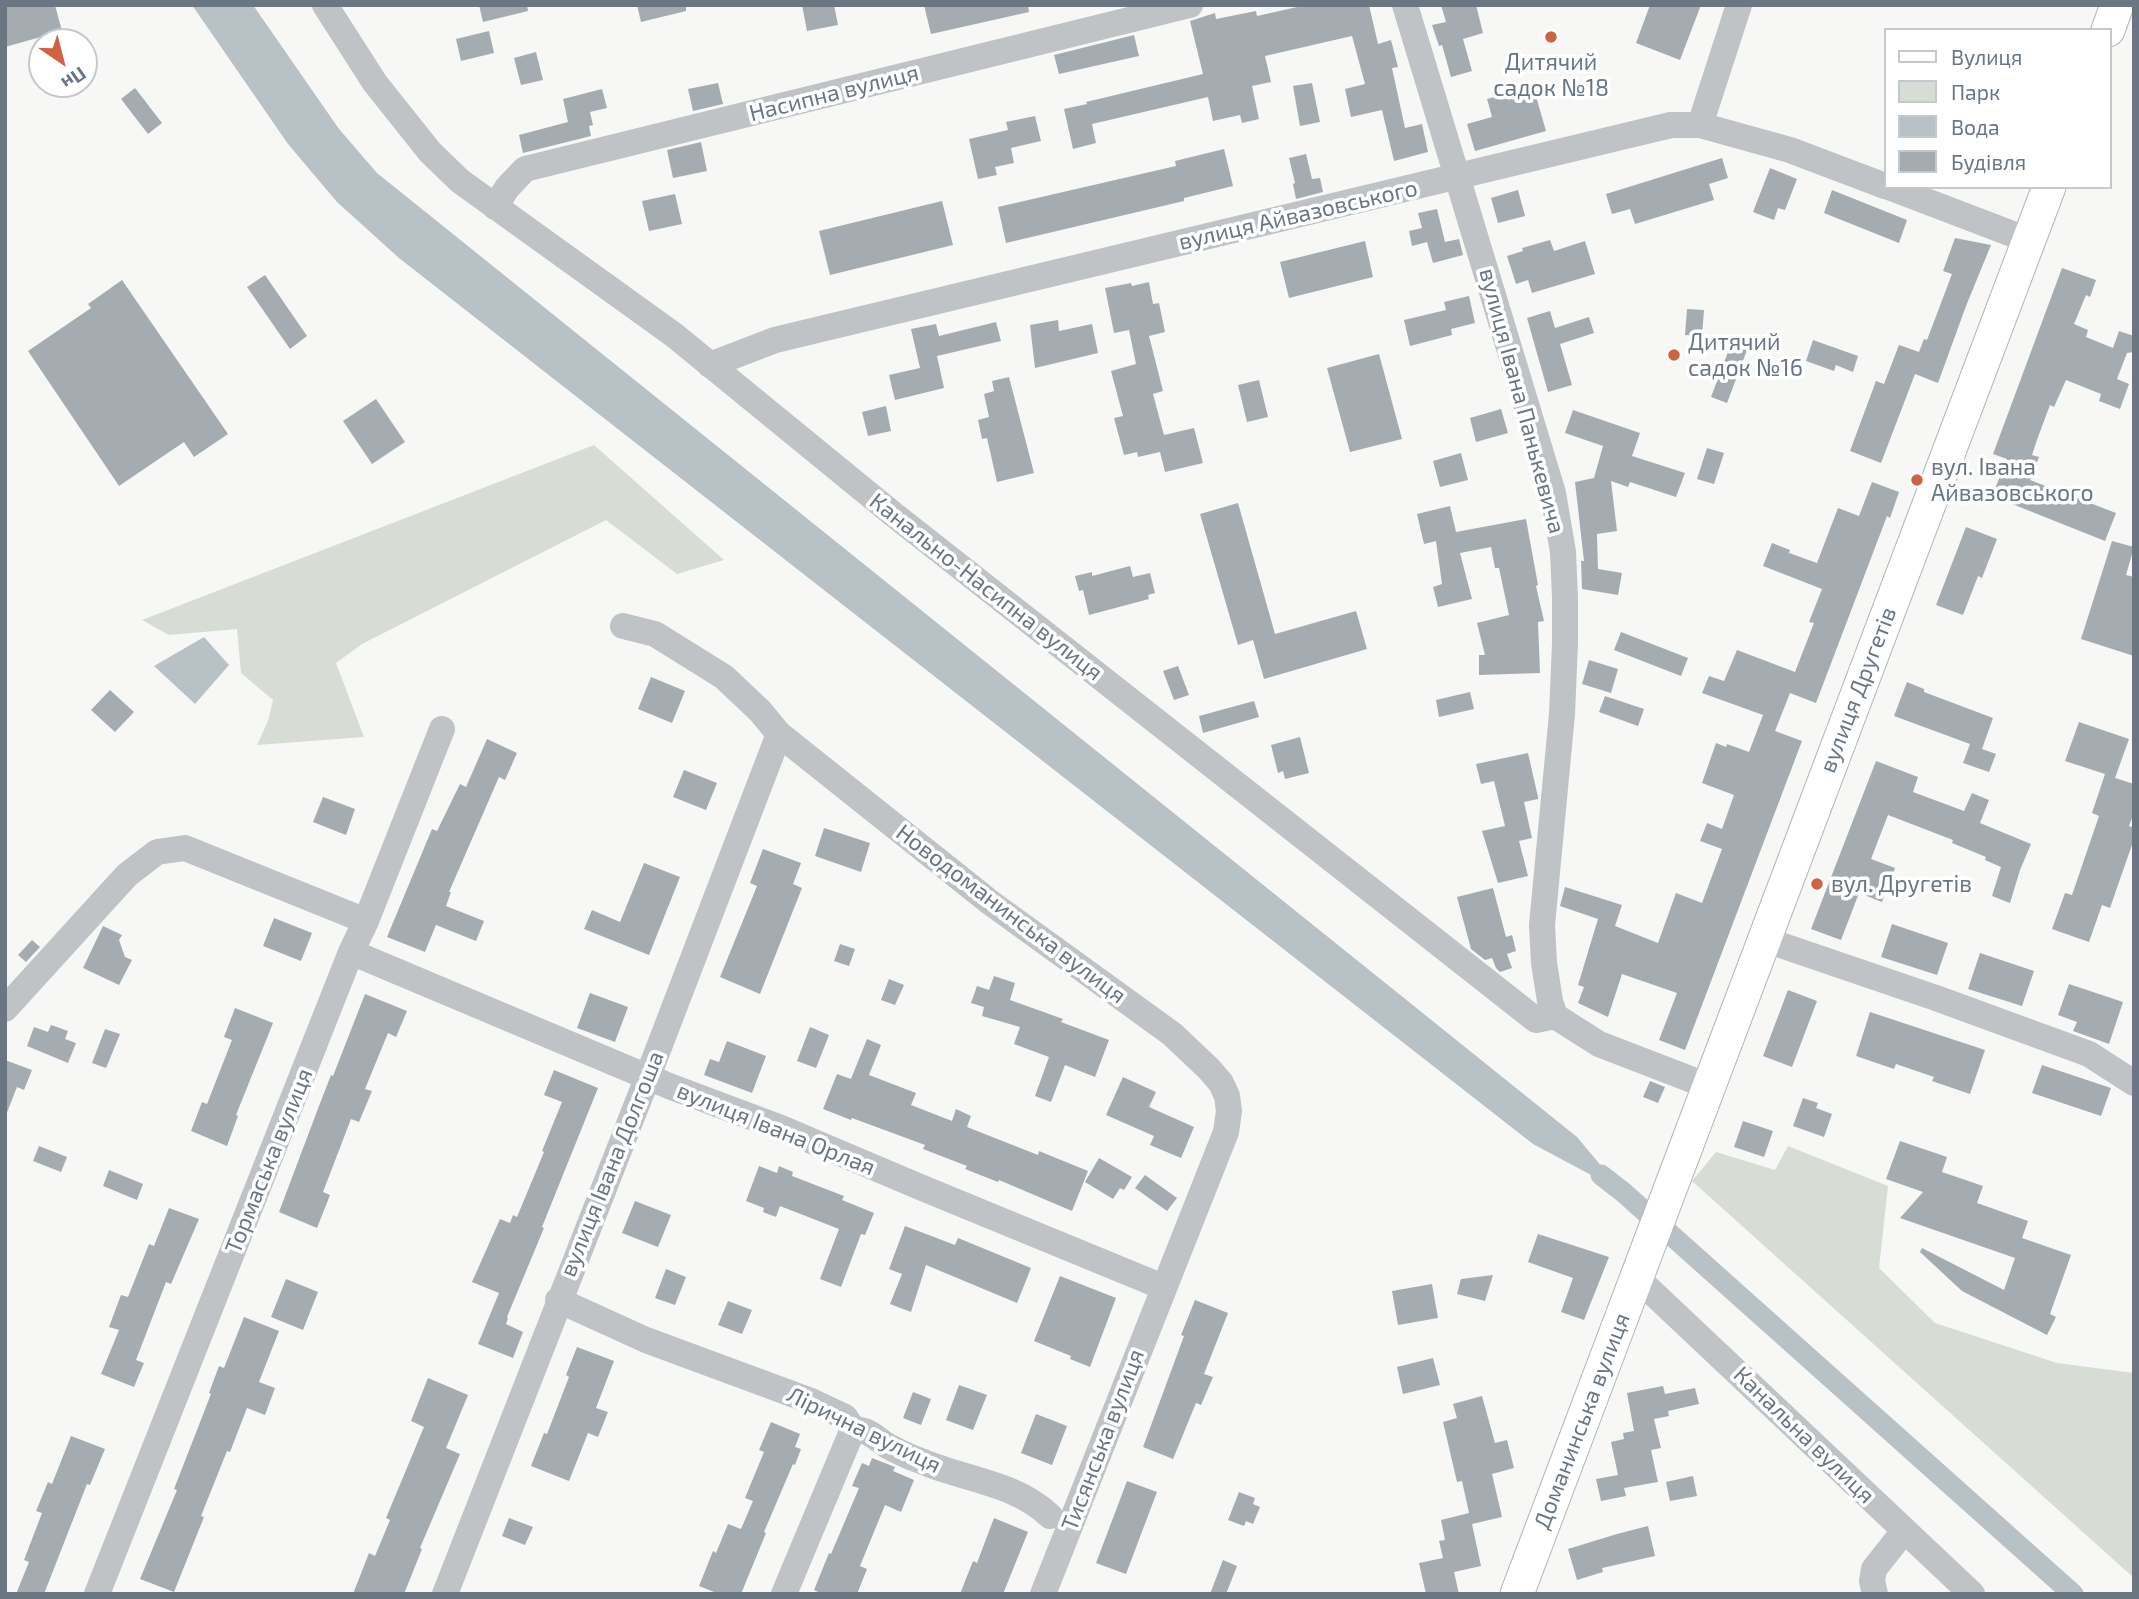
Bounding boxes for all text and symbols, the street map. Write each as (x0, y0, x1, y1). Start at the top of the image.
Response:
north arrow (28, 28, 98, 98)
legend (1884, 28, 2111, 189)
marker: Дитячий садок №18 (1543, 29, 1559, 45)
text: Вулиця (1951, 44, 2022, 69)
place label: Дитячий садок №18 (1493, 48, 1609, 102)
street label: Насипна вулиця (746, 59, 922, 127)
text: Пн (57, 62, 91, 95)
text: Парк (1951, 79, 2000, 104)
text: Вода (1951, 114, 2000, 139)
text: Будівля (1951, 149, 2026, 174)
street label: вулиця Айвазовського (1176, 174, 1420, 256)
street label: вулиця Івана Панькевича (1473, 265, 1571, 537)
place label: Дитячий садок №16 (1688, 328, 1803, 382)
marker: Дитячий садок №16 (1666, 347, 1682, 363)
place label: вул. Івана Айвазовського (1931, 453, 2094, 507)
marker: вул. Івана Айвазовського (1909, 472, 1925, 488)
street label: Канально-Насипна вулиця (864, 487, 1108, 687)
street label: вулиця Другетів (1814, 603, 1902, 777)
street label: Новодоманинська вулиця (891, 819, 1131, 1009)
place label: вул. Другетів (1831, 870, 1972, 898)
marker: вул. Другетів (1809, 876, 1825, 892)
street label: вулиця Івана Долгоша (554, 1047, 670, 1281)
street label: Тормаська вулиця (219, 1064, 319, 1258)
street label: вулиця Івана Орлая (673, 1077, 879, 1181)
street label: Доманинська вулиця (1528, 1309, 1636, 1533)
street label: Тисянська вулиця (1056, 1345, 1150, 1535)
street label: Канальна вулиця (1728, 1361, 1880, 1509)
street label: Лірична вулиця (783, 1381, 945, 1479)

